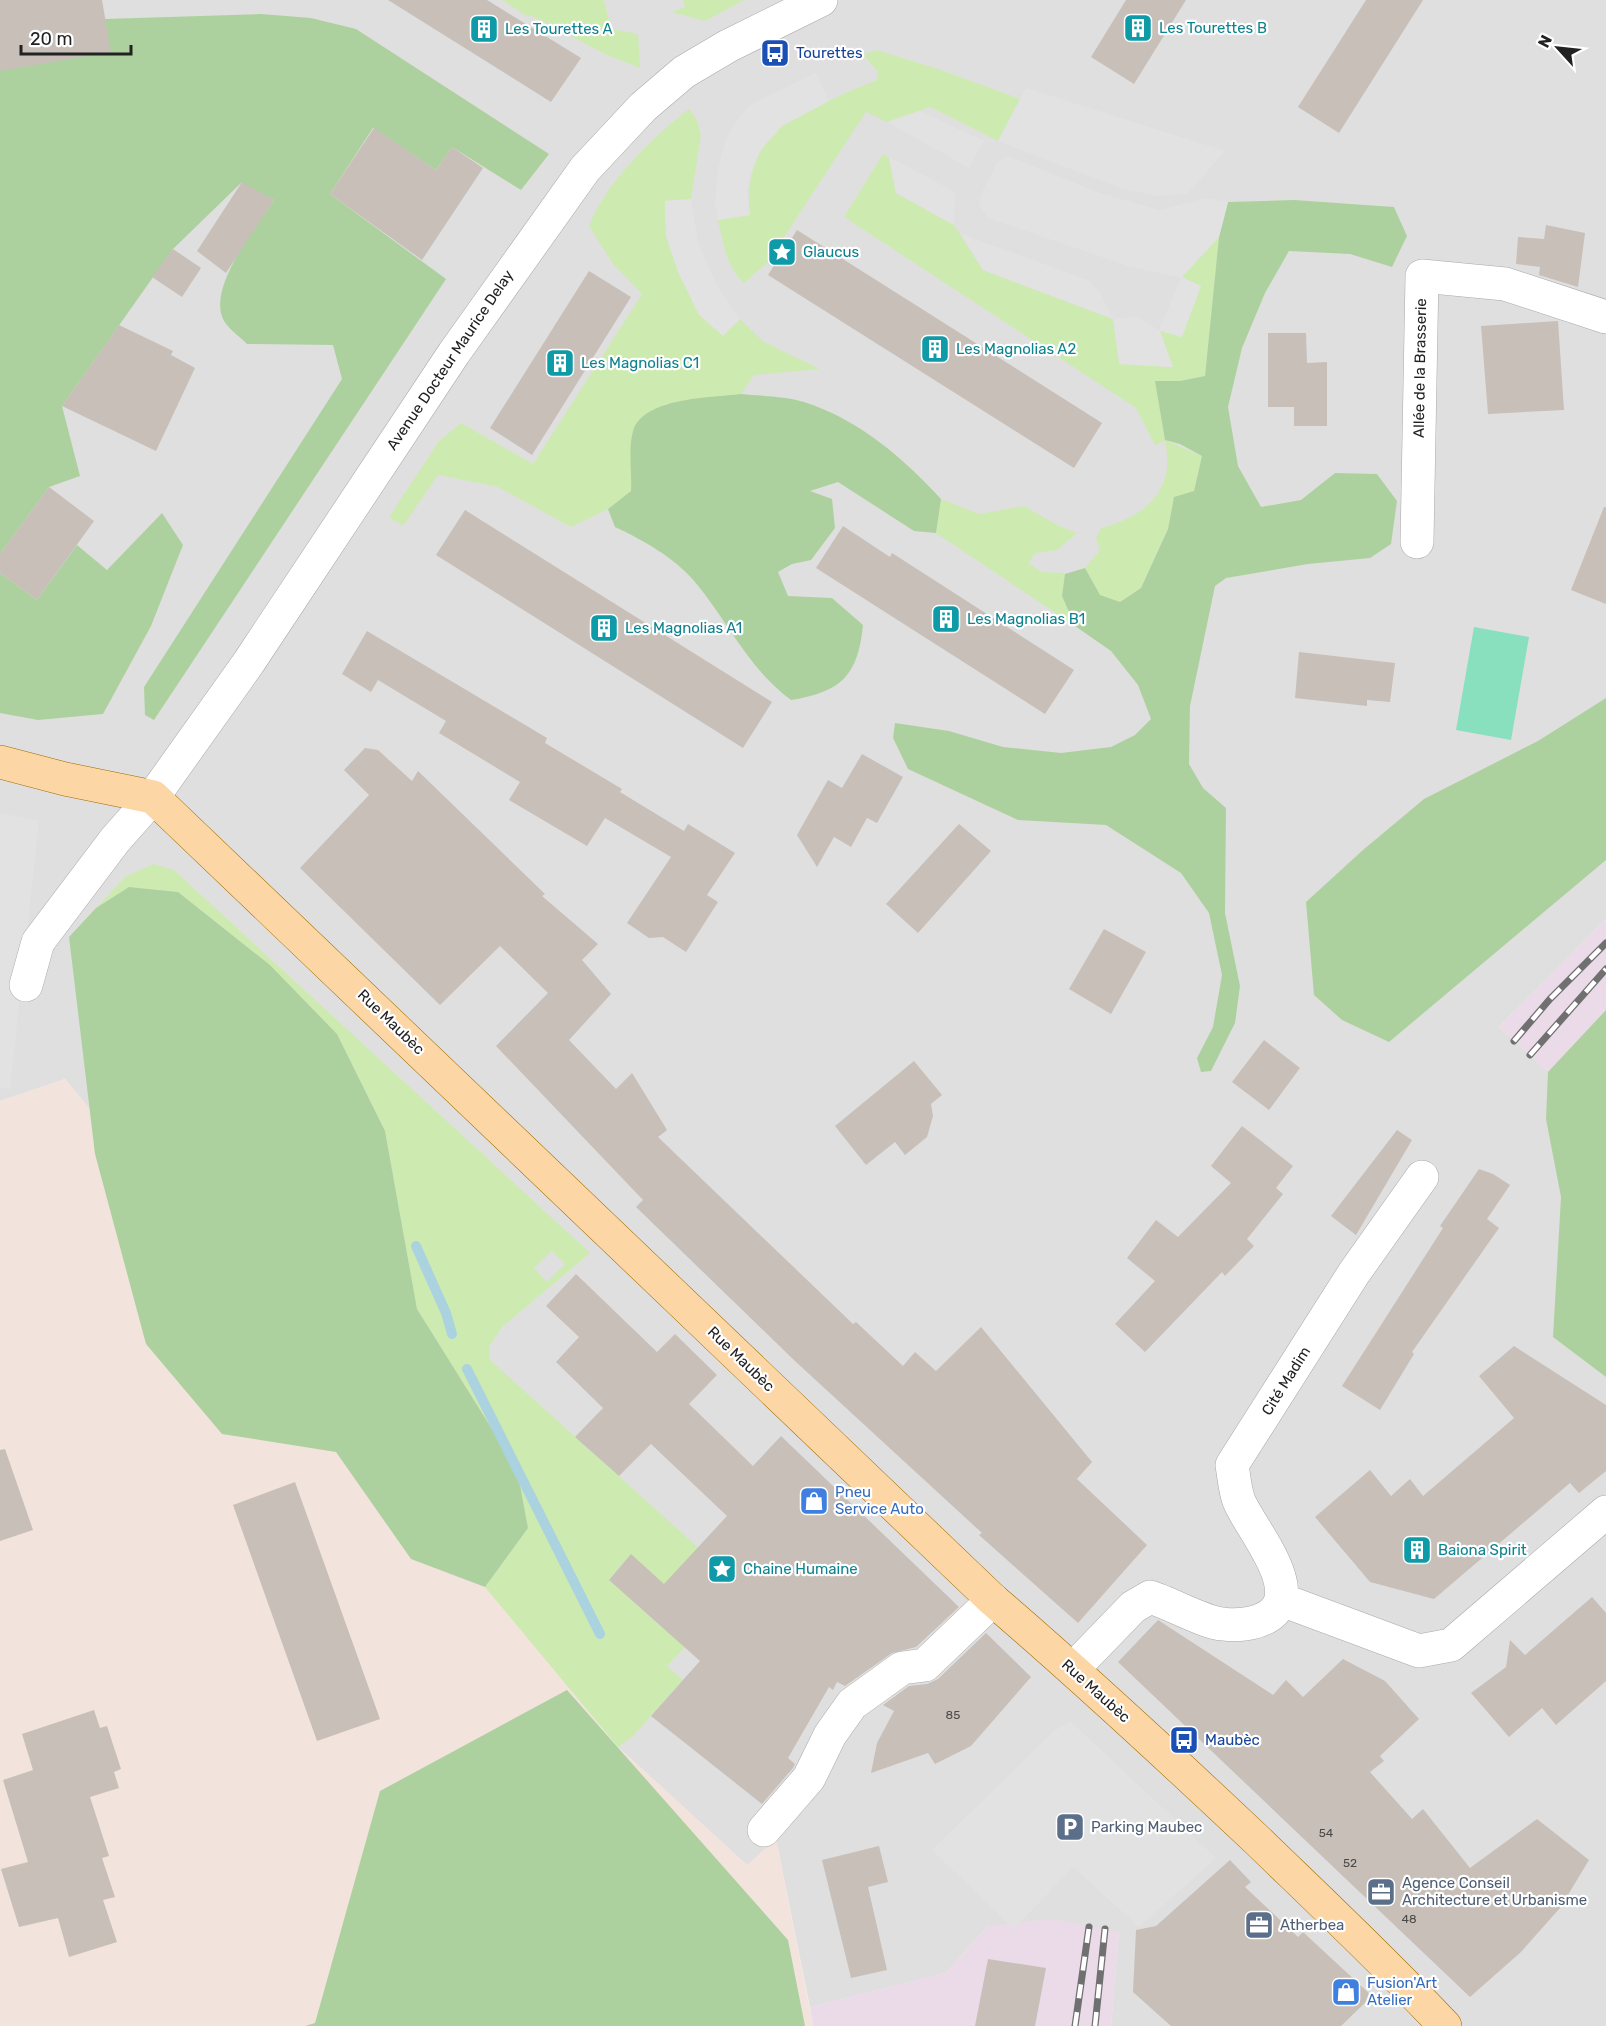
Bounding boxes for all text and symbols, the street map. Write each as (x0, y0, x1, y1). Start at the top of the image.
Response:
building icon: Les Tourettes B (1122, 12, 1154, 44)
building icon: Les Tourettes A (468, 13, 500, 45)
scale bar (21, 18, 130, 56)
north arrow (1528, 18, 1588, 78)
place label: Les Tourettes B (1159, 19, 1267, 37)
place label: Les Tourettes A (505, 20, 613, 38)
text: 20 m (30, 28, 72, 50)
text: N (1534, 32, 1556, 51)
bus stop icon: Tourettes (759, 37, 791, 69)
place label: Tourettes (796, 44, 863, 62)
place icon: Glaucus (766, 236, 798, 268)
place label: Glaucus (803, 243, 859, 261)
street label: Avenue Docteur Maurice Delay (383, 266, 517, 454)
street label: Allée de la Brasserie (1410, 298, 1430, 438)
building icon: Les Magnolias A2 (919, 333, 951, 365)
place label: Les Magnolias A2 (956, 340, 1076, 358)
building icon: Les Magnolias C1 (544, 347, 576, 379)
place label: Les Magnolias C1 (581, 354, 699, 372)
building icon: Les Magnolias B1 (930, 603, 962, 635)
place label: Les Magnolias B1 (967, 610, 1085, 628)
building icon: Les Magnolias A1 (588, 612, 620, 644)
place label: Les Magnolias A1 (625, 619, 742, 637)
street label: Rue Maubèc (354, 986, 428, 1058)
street label: Rue Maubèc (704, 1323, 778, 1395)
street label: Cité Madim (1258, 1343, 1314, 1419)
place label: Pneu Service Auto (835, 1483, 924, 1518)
shop icon: Pneu Service Auto (798, 1485, 830, 1517)
building icon: Baiona Spirit (1401, 1534, 1433, 1566)
place label: Baiona Spirit (1438, 1541, 1527, 1559)
place icon: Chaine Humaine (706, 1553, 738, 1585)
place label: Chaine Humaine (743, 1560, 858, 1578)
street label: Rue Maubèc (1058, 1656, 1134, 1726)
house number: 85 (946, 1708, 960, 1722)
bus stop icon: Maubèc (1168, 1724, 1200, 1756)
place label: Maubèc (1205, 1731, 1260, 1749)
parking icon: Parking Maubec (1054, 1811, 1086, 1843)
place label: Parking Maubec (1091, 1818, 1202, 1836)
house number: 54 (1319, 1826, 1334, 1840)
house number: 52 (1343, 1856, 1357, 1870)
place label: Agence Conseil Architecture et Urbanisme (1402, 1874, 1587, 1909)
office icon: Agence Conseil Architecture et Urbanisme (1365, 1876, 1397, 1908)
office icon: Atherbea (1243, 1909, 1275, 1941)
house number: 48 (1401, 1912, 1417, 1926)
place label: Atherbea (1280, 1916, 1344, 1934)
place label: Fusion'Art Atelier (1367, 1974, 1437, 2009)
shop icon: Fusion'Art Atelier (1330, 1976, 1362, 2008)

